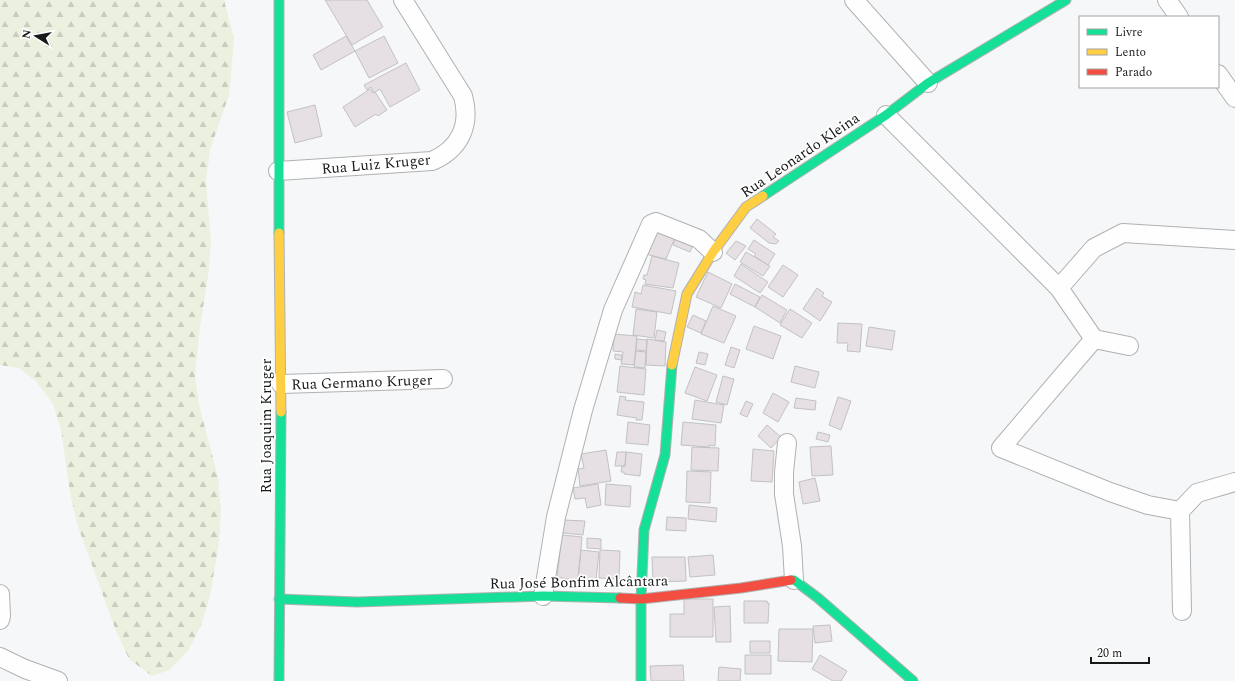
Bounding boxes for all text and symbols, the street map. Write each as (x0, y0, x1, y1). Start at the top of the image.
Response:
north arrow (16, 16, 56, 56)
legend (1079, 16, 1219, 88)
text: Livre (1115, 23, 1143, 42)
text: N (17, 28, 36, 40)
text: Lento (1115, 43, 1146, 62)
text: Parado (1115, 63, 1152, 82)
street label: Rua Leonardo Kleina (736, 107, 865, 204)
street label: Rua Luiz Kruger (321, 148, 432, 181)
street label: Rua Joaquim Kruger (255, 358, 278, 494)
street label: Rua Germano Kruger (291, 369, 433, 396)
street label: Rua José Bonfim Alcântara (489, 569, 669, 596)
scale bar (1091, 639, 1149, 665)
text: 20 m (1097, 644, 1122, 663)

